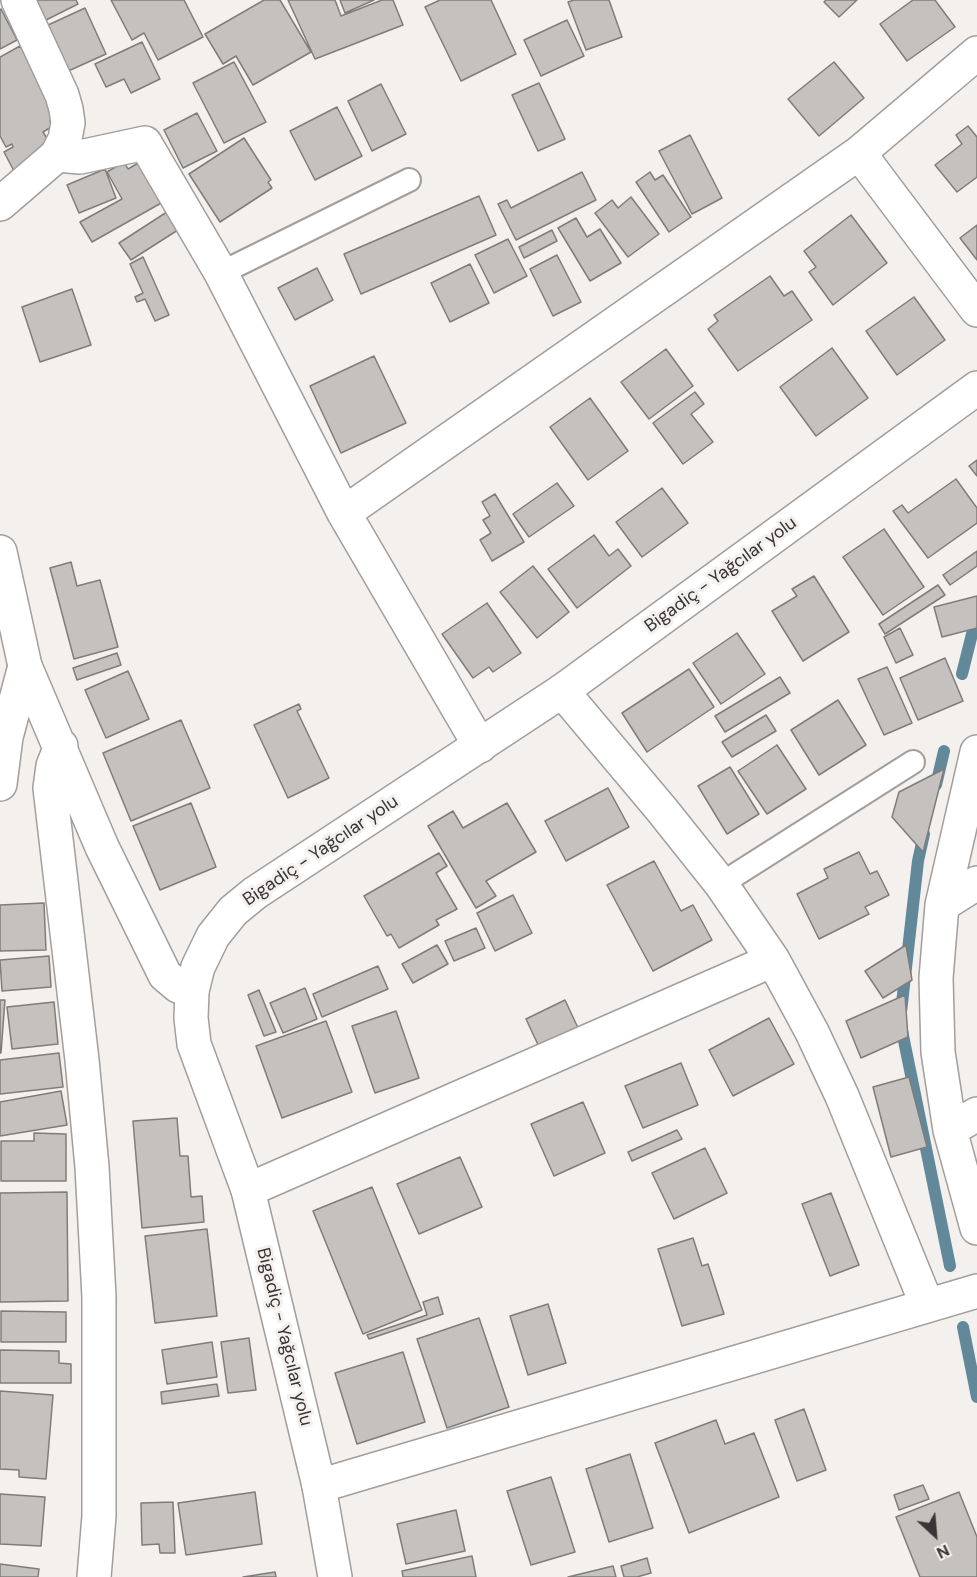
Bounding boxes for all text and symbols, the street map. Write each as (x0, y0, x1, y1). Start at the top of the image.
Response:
street label: Bigadiç - Yağcılar yolu (641, 513, 801, 637)
street label: Bigadiç - Yağcılar yolu (239, 791, 403, 911)
street label: Bigadiç - Yağcılar yolu (251, 1246, 317, 1428)
north arrow (905, 1505, 965, 1565)
text: N (933, 1540, 953, 1564)

